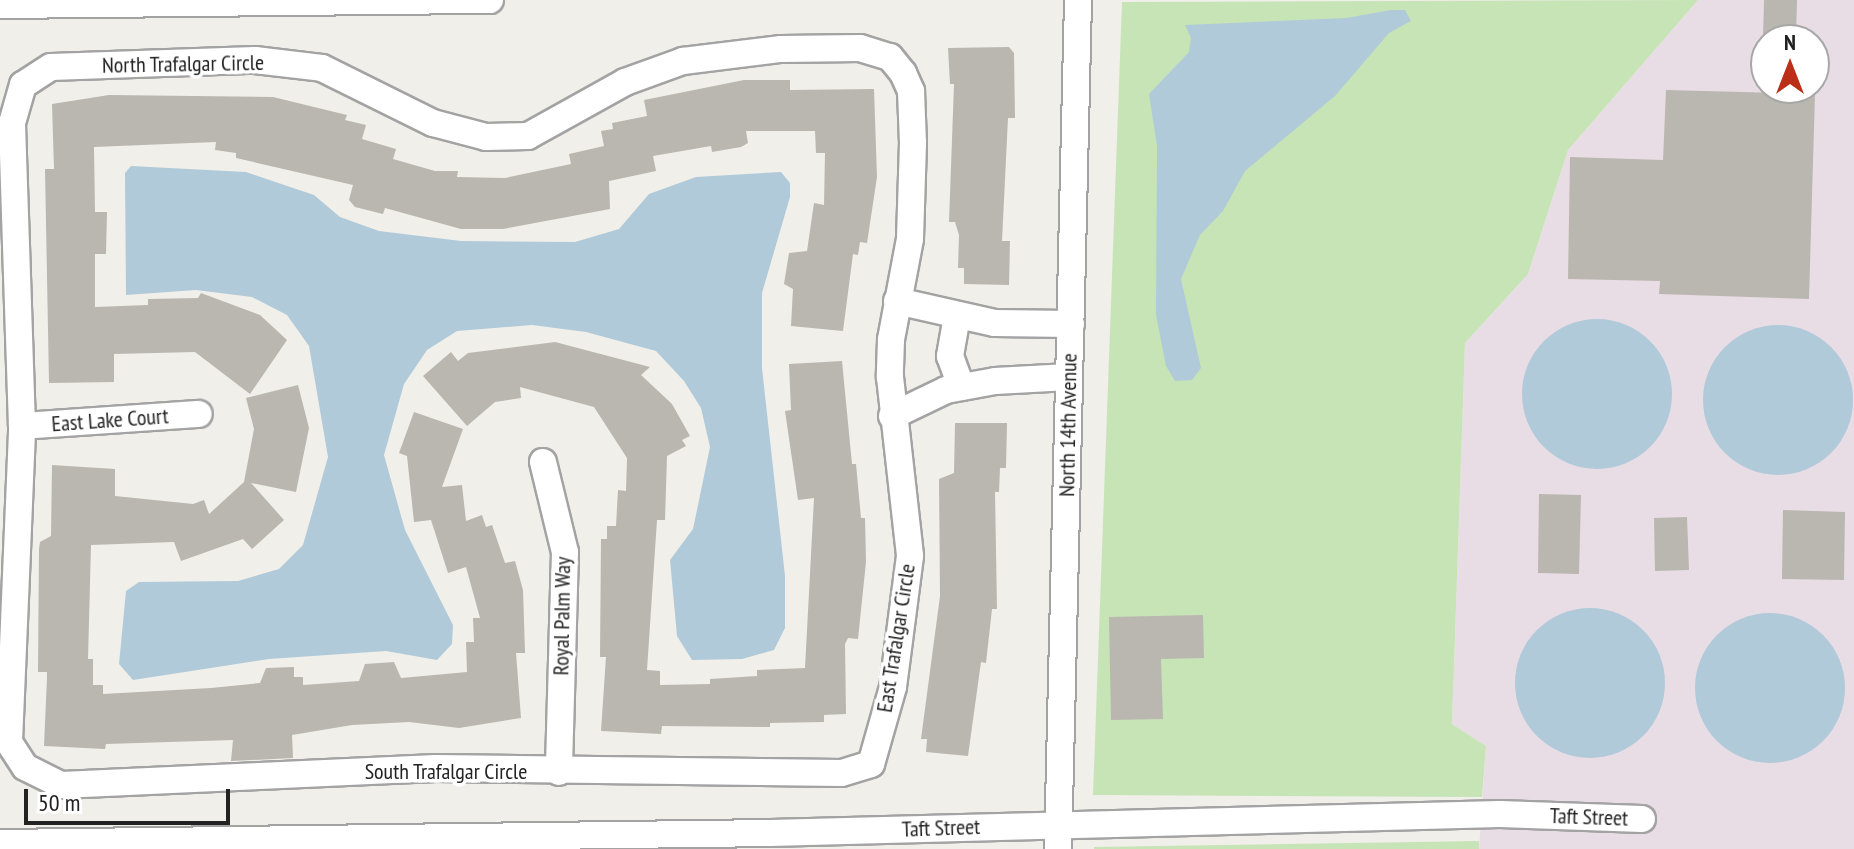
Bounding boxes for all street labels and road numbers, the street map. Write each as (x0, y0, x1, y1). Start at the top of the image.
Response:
street label: North Trafalgar Circle (101, 49, 265, 79)
street label: North 14th Avenue (1054, 353, 1082, 497)
street label: East Lake Court (51, 403, 169, 437)
street label: Royal Palm Way (548, 556, 576, 676)
street label: East Trafalgar Circle (871, 562, 921, 714)
street label: South Trafalgar Circle (364, 759, 528, 785)
street label: Taft Street (1549, 802, 1629, 832)
street label: Taft Street (901, 813, 981, 843)

